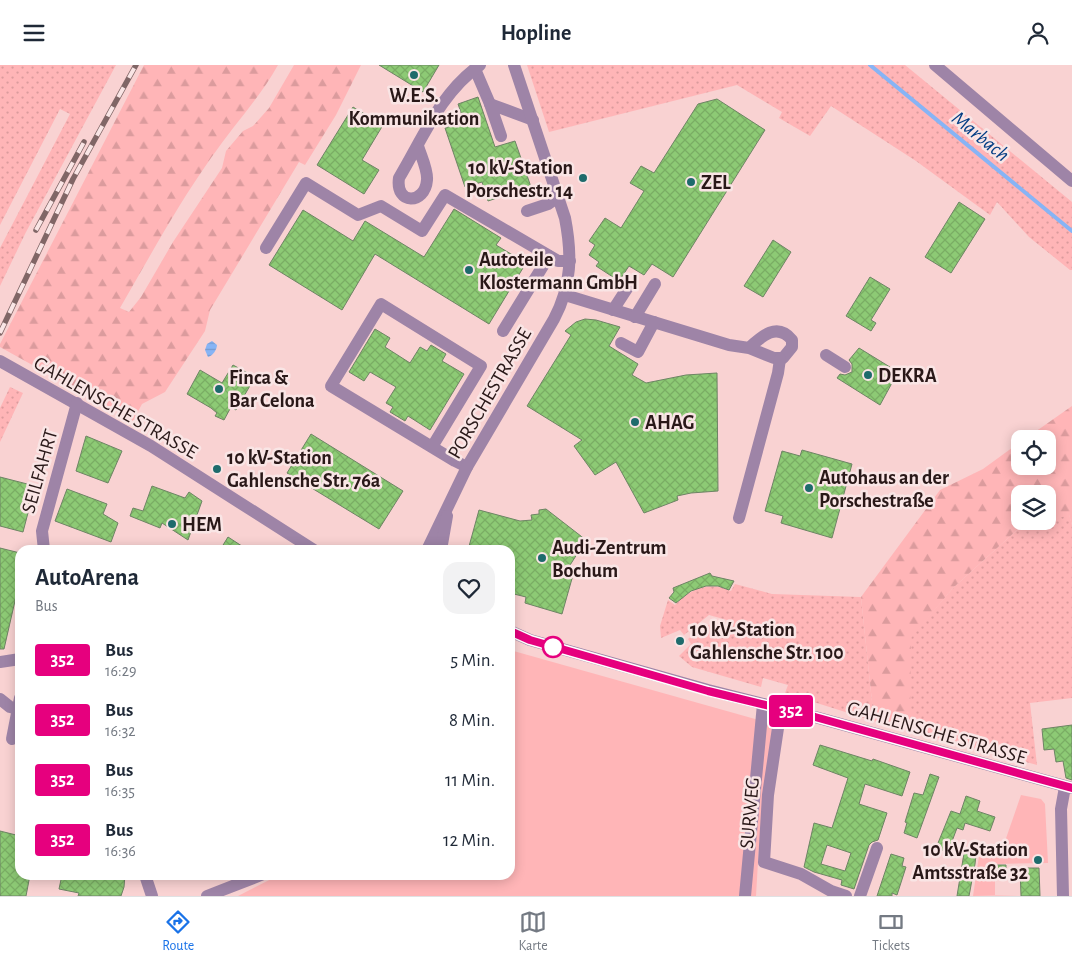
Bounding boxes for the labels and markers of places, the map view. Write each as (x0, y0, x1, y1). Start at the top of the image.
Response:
marker: W.E.S. Kommunikation (408, 69, 420, 81)
place label: W.E.S. Kommunikation (349, 86, 479, 129)
place label: 10 kV-Station Porschestr. 14 (466, 158, 573, 201)
marker: 10 kV-Station Porschestr. 14 (577, 172, 589, 184)
place label: ZEL (701, 173, 731, 193)
marker: ZEL (685, 176, 697, 188)
place label: Autoteile Klostermann GmbH (479, 250, 638, 293)
marker: Autoteile Klostermann GmbH (463, 264, 475, 276)
place label: DEKRA (878, 366, 937, 386)
place label: Finca & Bar Celona (229, 368, 315, 411)
marker: DEKRA (862, 369, 874, 381)
marker: Finca & Bar Celona (213, 383, 225, 395)
place label: AHAG (645, 413, 695, 433)
marker: AHAG (629, 416, 641, 428)
place label: 10 kV-Station Gahlensche Str. 76a (227, 448, 381, 491)
marker: 10 kV-Station Gahlensche Str. 76a (211, 463, 223, 475)
place label: Autohaus an der Porschestraße (819, 468, 949, 511)
marker: Autohaus an der Porschestraße (803, 482, 815, 494)
place label: HEM (182, 515, 222, 535)
marker: HEM (166, 518, 178, 530)
place label: Audi-Zentrum Bochum (552, 538, 666, 581)
marker: Audi-Zentrum Bochum (536, 552, 548, 564)
place label: 10 kV-Station Gahlensche Str. 100 (690, 620, 844, 663)
marker: 10 kV-Station Gahlensche Str. 100 (674, 635, 686, 647)
unlabelled marker (542, 636, 564, 658)
place label: 10 kV-Station Amtsstraße 32 (912, 840, 1028, 883)
marker: 10 kV-Station Amtsstraße 32 (1032, 854, 1044, 866)

